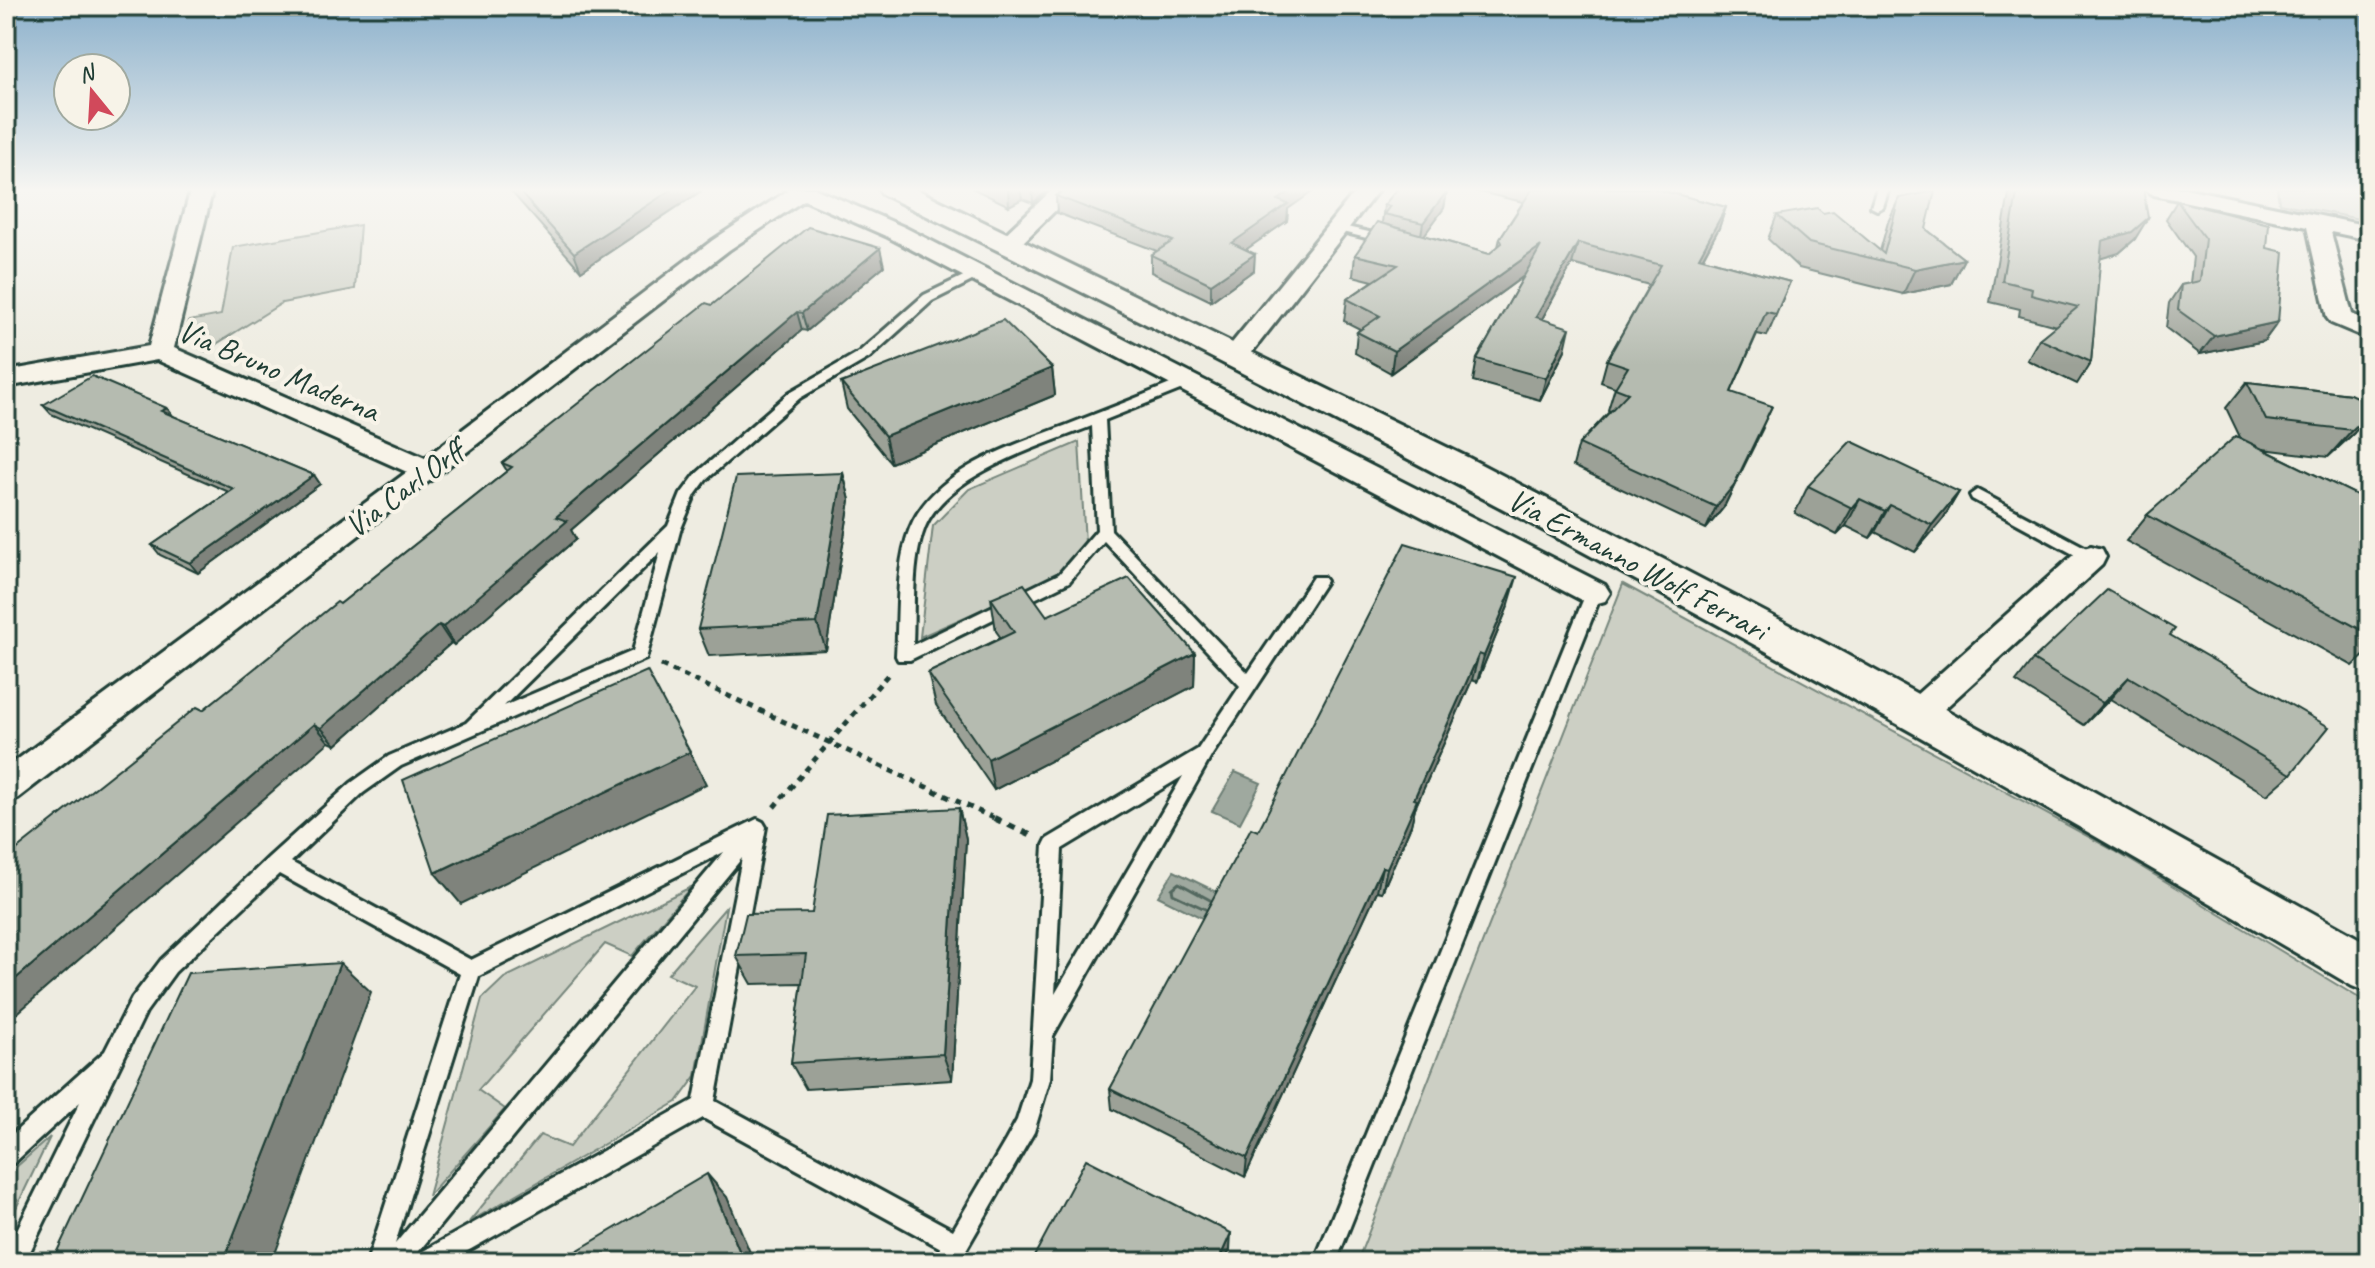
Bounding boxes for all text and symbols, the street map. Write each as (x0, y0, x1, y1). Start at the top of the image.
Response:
north arrow (52, 52, 132, 132)
text: N (75, 57, 100, 89)
street label: Via Bruno Maderna (172, 310, 387, 432)
street label: Via Carl Orff (337, 426, 478, 547)
street label: Via Ermanno Wolf Ferrari (1501, 479, 1778, 652)

